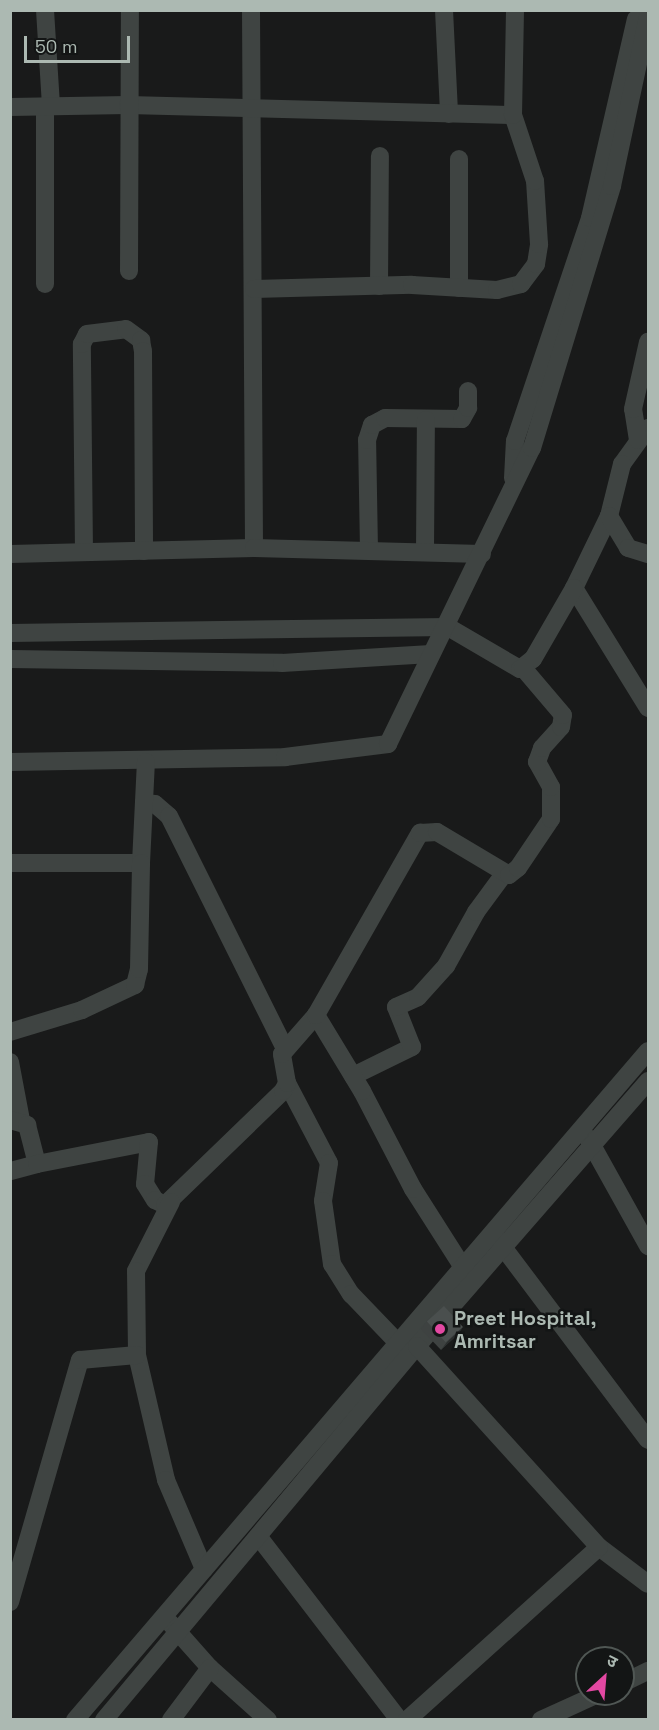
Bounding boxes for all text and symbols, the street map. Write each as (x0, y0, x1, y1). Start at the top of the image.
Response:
scale bar (27, 24, 134, 62)
text: 50 m (35, 35, 77, 58)
place label: Preet Hospital, Amritsar (454, 1306, 596, 1353)
marker: Preet Hospital, Amritsar (431, 1320, 449, 1338)
north arrow (575, 1646, 635, 1706)
text: उ (603, 1650, 621, 1673)

